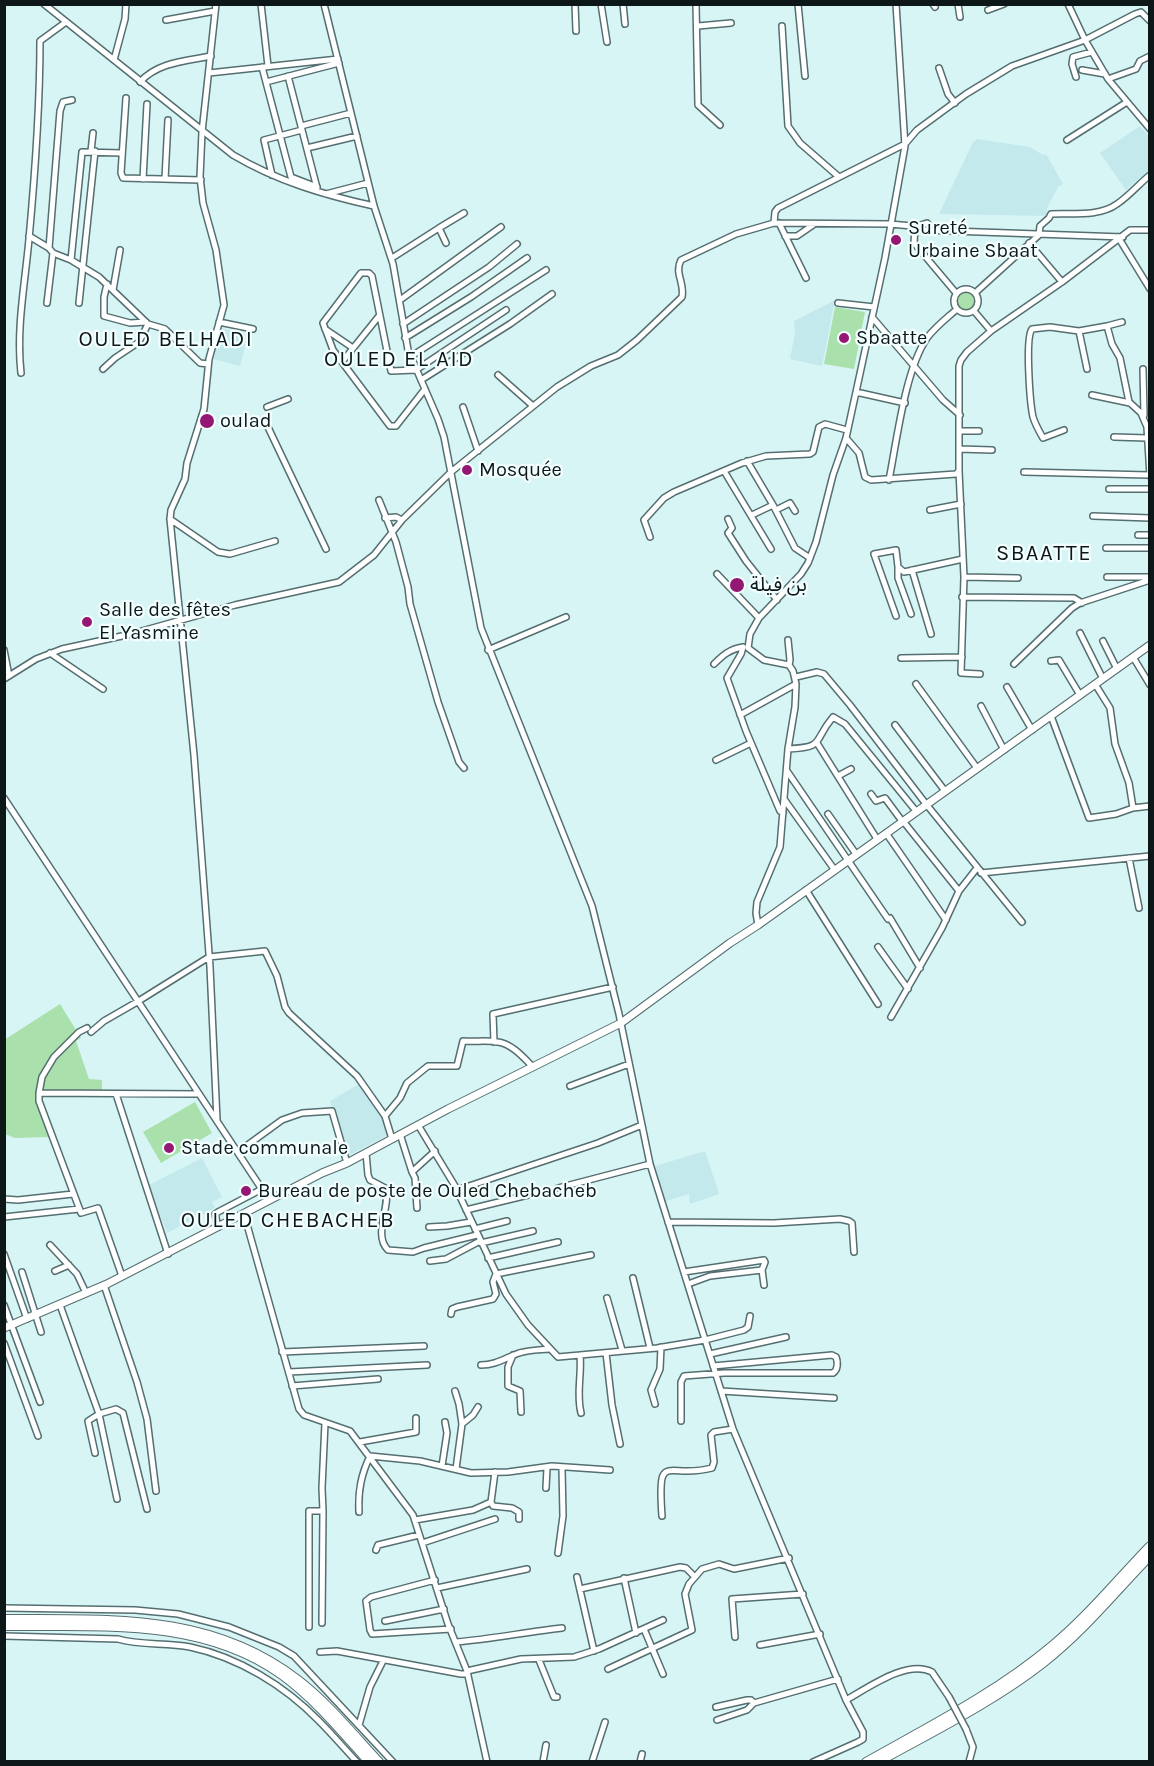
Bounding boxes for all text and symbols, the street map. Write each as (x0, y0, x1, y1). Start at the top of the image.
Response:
place label: Sureté Urbaine Sbaat (908, 216, 1038, 263)
marker: Sureté Urbaine Sbaat (889, 233, 903, 247)
place label: Sbaatte (856, 326, 927, 350)
district label: OULED BELHADI (79, 327, 253, 353)
marker: Sbaatte (837, 331, 851, 345)
district label: OULED EL AID (324, 347, 474, 373)
place label: oulad (220, 409, 271, 433)
marker: oulad (198, 412, 216, 430)
place label: Mosquée (479, 458, 562, 482)
marker: Mosquée (460, 463, 474, 477)
district label: SBAATTE (996, 541, 1092, 567)
place label: بن فيلة (750, 573, 807, 597)
marker: بن فيلة (728, 576, 746, 594)
place label: Salle des fêtes El Yasmine (99, 598, 231, 645)
marker: Salle des fêtes El Yasmine (80, 615, 94, 629)
place label: Stade communale (181, 1136, 348, 1160)
marker: Stade communale (162, 1141, 176, 1155)
place label: Bureau de poste de Ouled Chebacheb (258, 1179, 597, 1203)
marker: Bureau de poste de Ouled Chebacheb (239, 1184, 253, 1198)
district label: OULED CHEBACHEB (181, 1208, 395, 1234)

